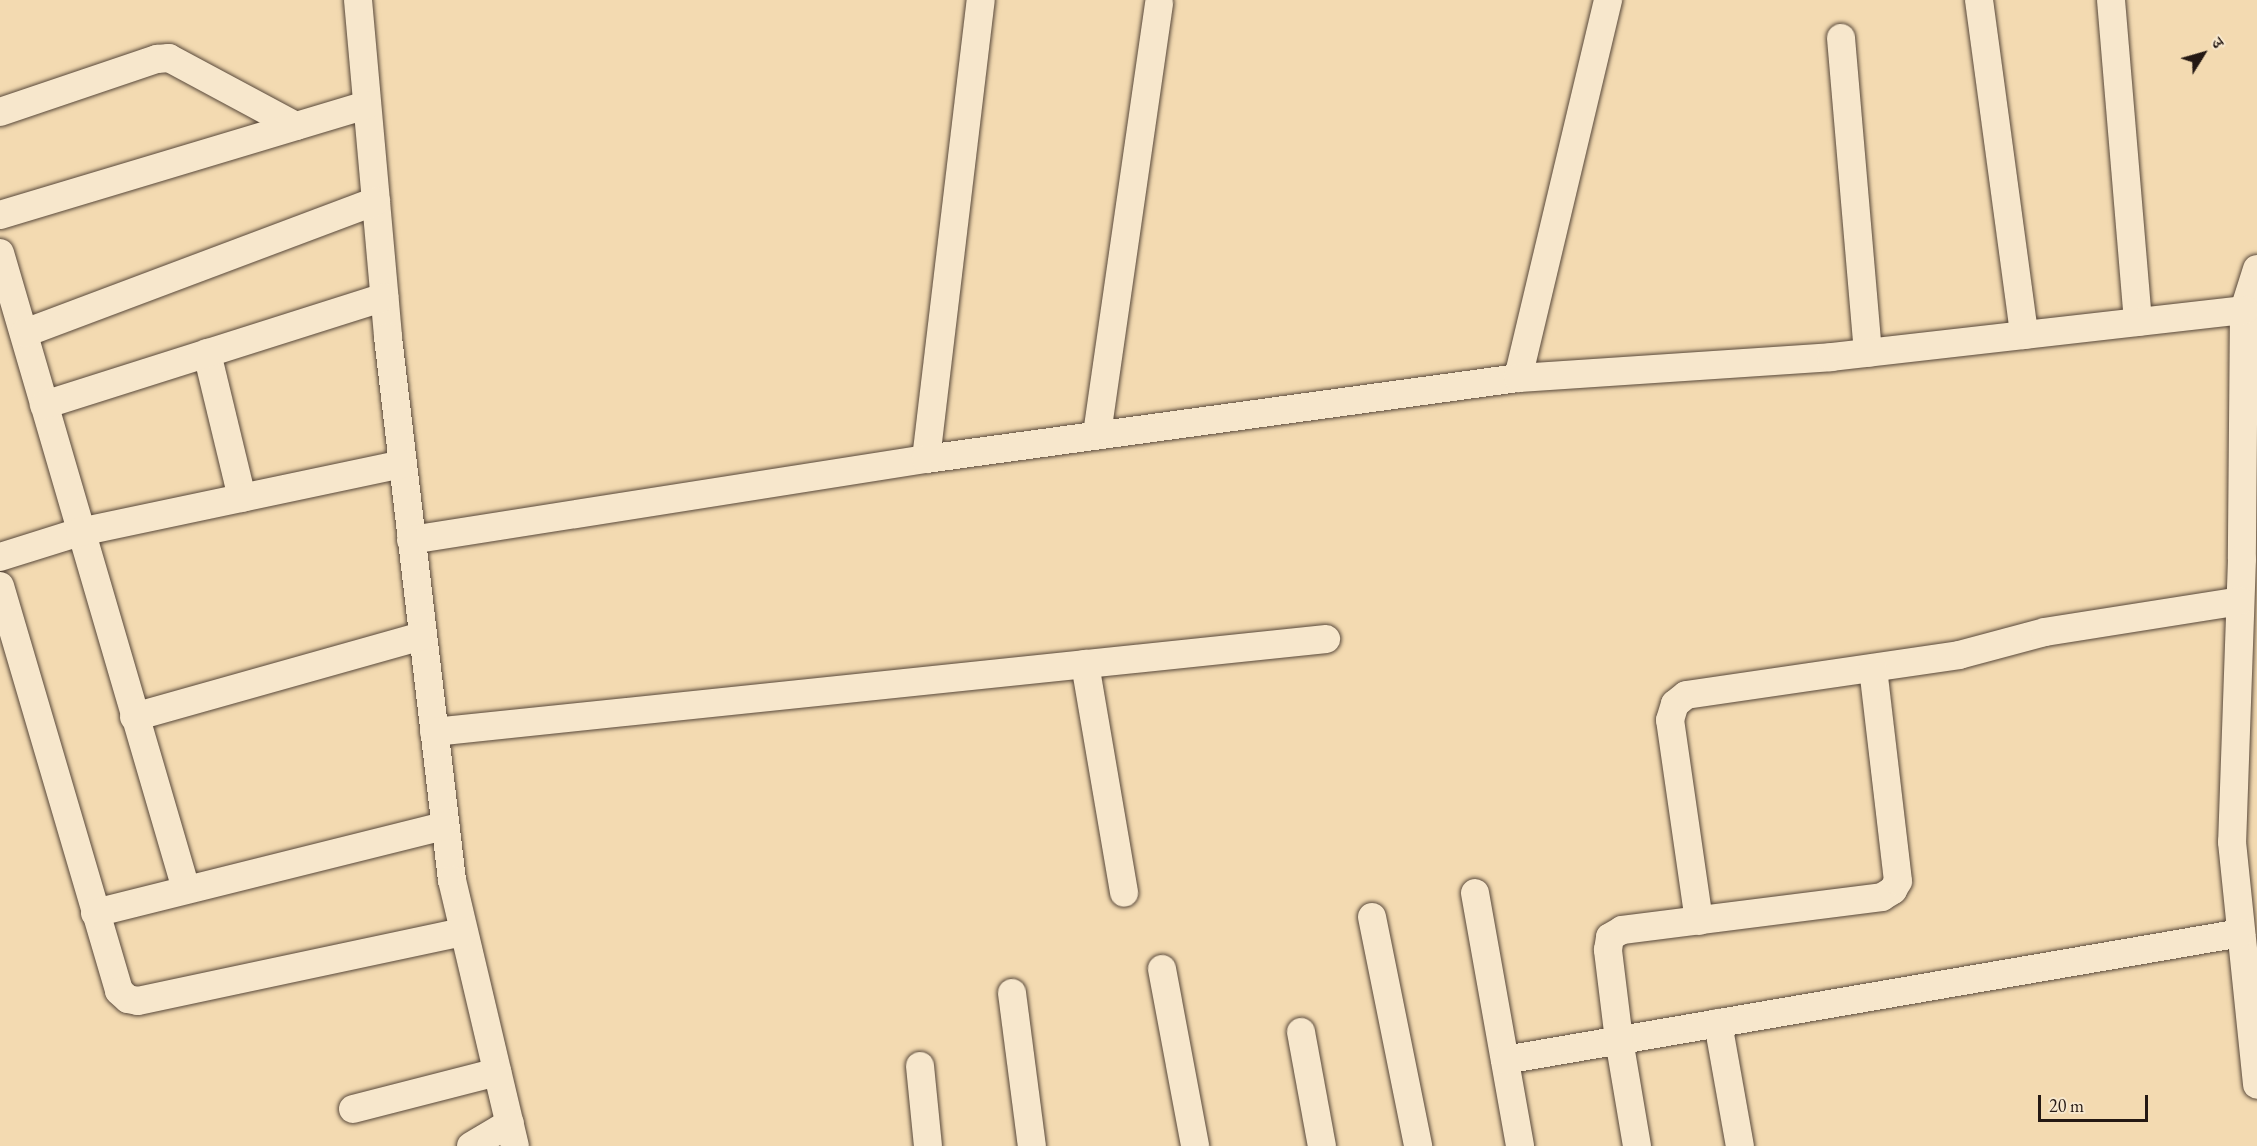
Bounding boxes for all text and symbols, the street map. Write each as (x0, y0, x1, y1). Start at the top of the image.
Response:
north arrow (2173, 24, 2233, 84)
text: उ (2207, 33, 2229, 52)
scale bar (2041, 1083, 2150, 1121)
text: 20 m (2049, 1094, 2084, 1117)

